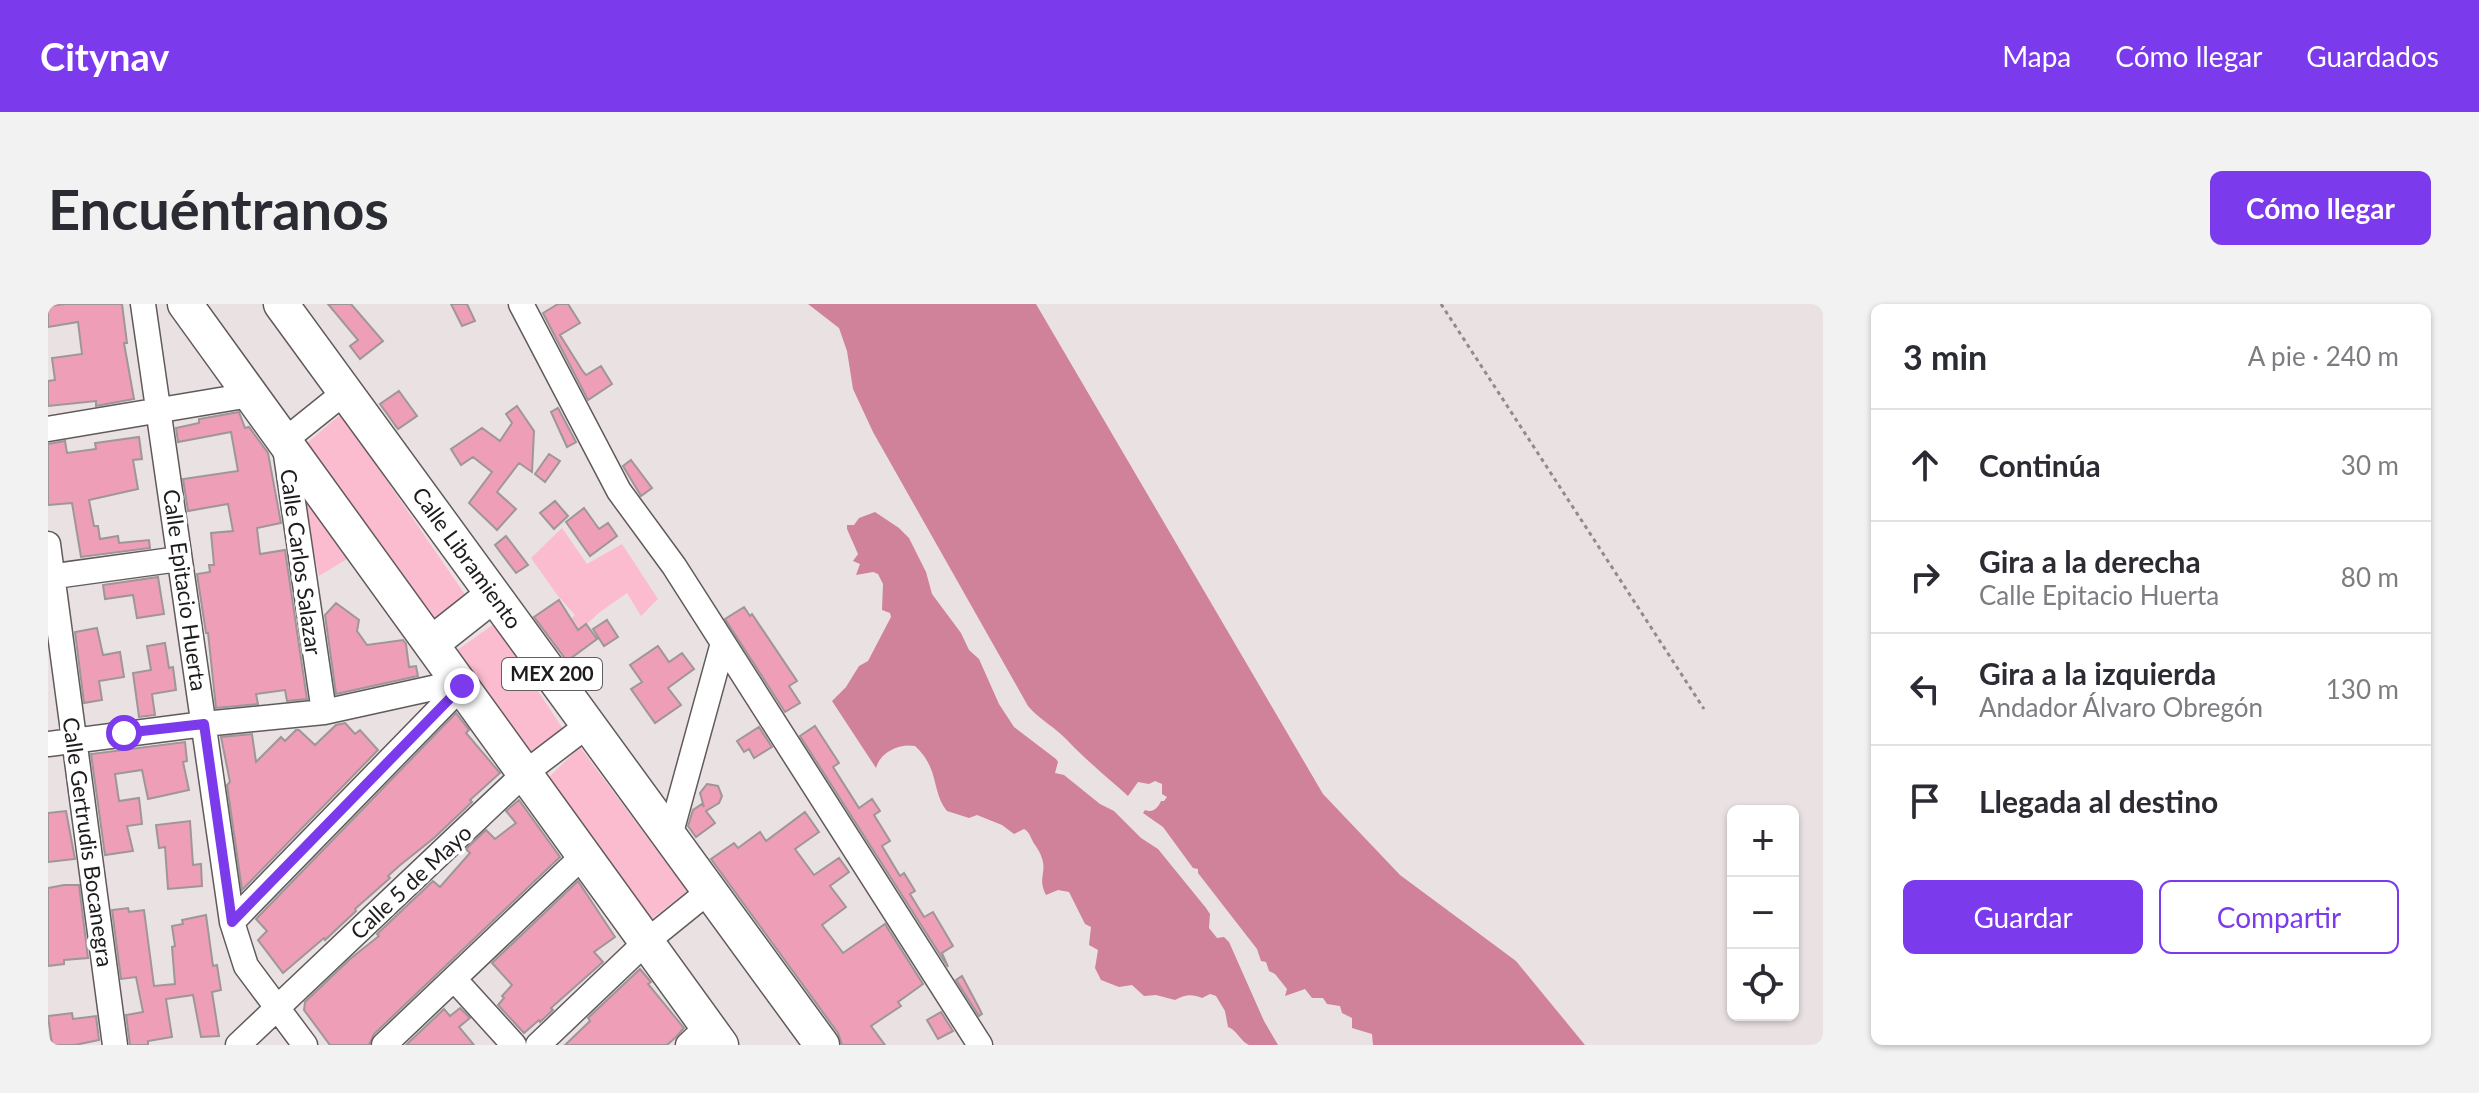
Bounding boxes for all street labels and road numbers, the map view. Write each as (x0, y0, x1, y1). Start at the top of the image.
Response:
street label: Calle Carlos Salazar (275, 467, 328, 657)
street label: Calle Libramiento (407, 482, 528, 634)
street label: Calle Epitacio Huerta (158, 487, 213, 692)
road number: MEX 200 (502, 658, 602, 690)
street label: Calle Gertrudis Bocanegra (58, 715, 119, 968)
street label: Calle 5 de Mayo (345, 819, 477, 945)

